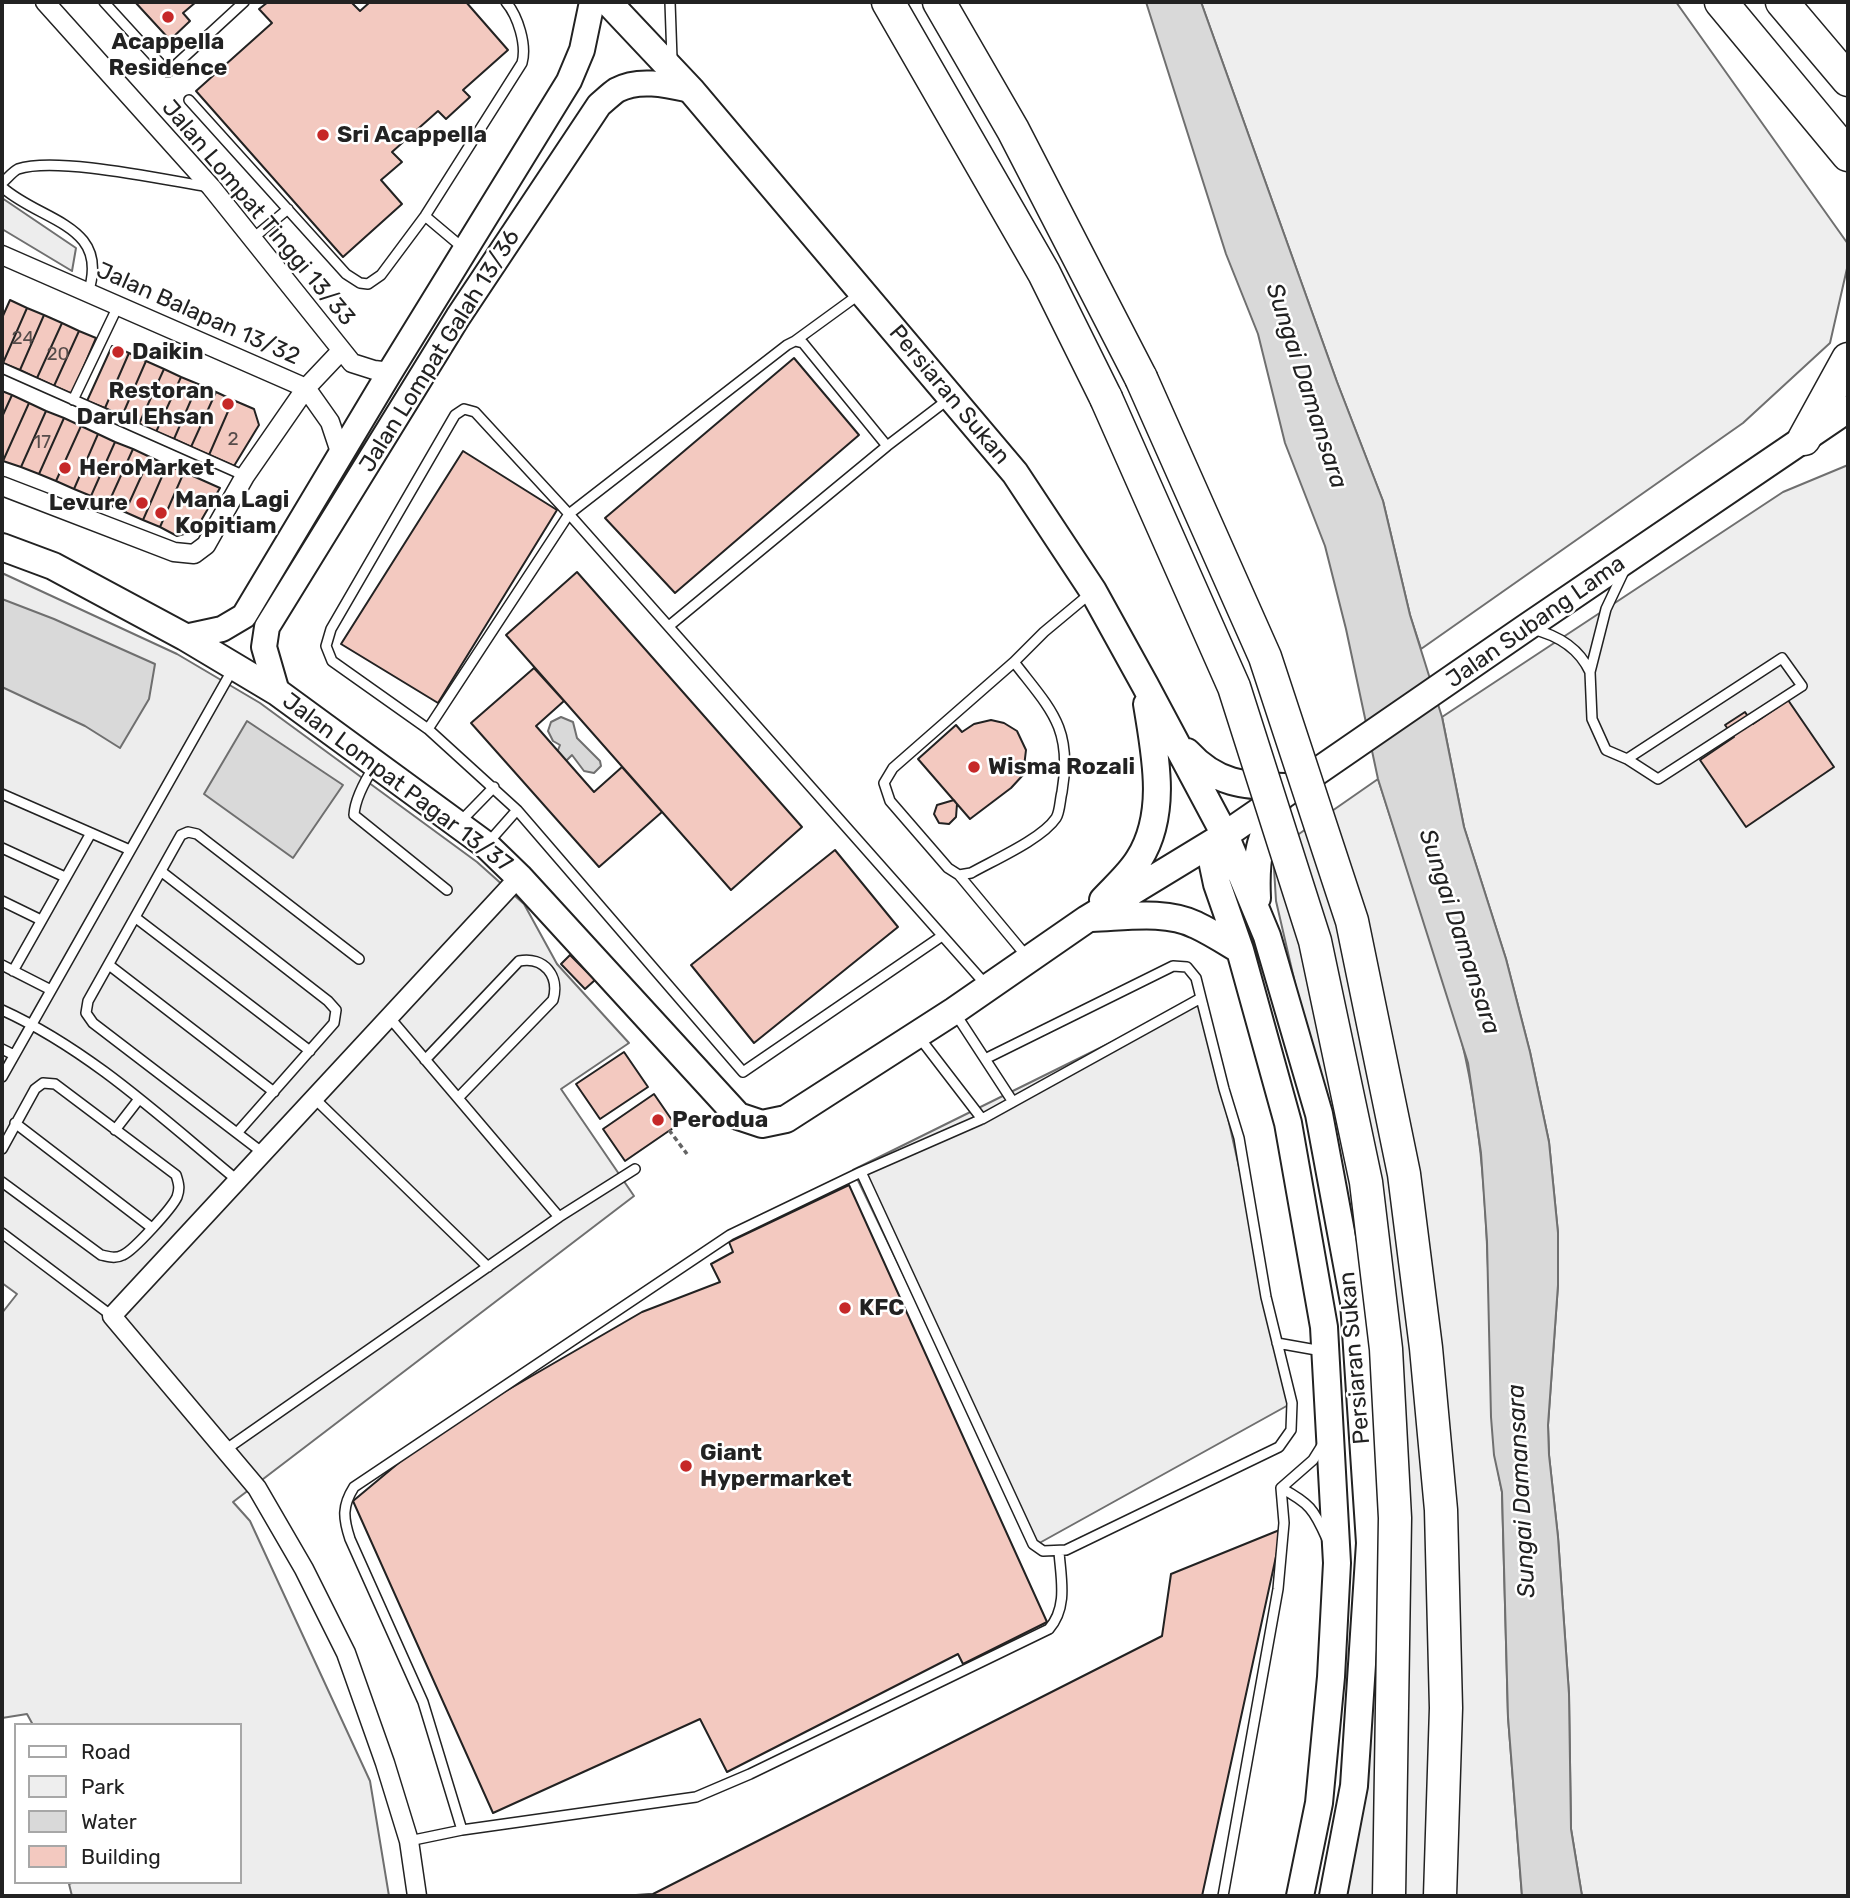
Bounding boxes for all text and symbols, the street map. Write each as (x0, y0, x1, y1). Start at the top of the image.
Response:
marker: Acappella Residence (160, 9, 176, 25)
place label: Acappella Residence (109, 28, 227, 82)
street label: Jalan Lompat Tinggi 13/33 (155, 95, 361, 331)
place label: Sri Acappella (337, 121, 487, 149)
marker: Sri Acappella (315, 127, 331, 143)
street label: Jalan Lompat Galah 13/36 (354, 225, 526, 477)
street label: Jalan Balapan 13/32 (92, 257, 304, 371)
water label: Sungai Damansara (1259, 280, 1353, 492)
street label: Persiaran Sukan (883, 320, 1015, 470)
house number: 24 (12, 328, 34, 350)
place label: Daikin (132, 338, 203, 366)
house number: 20 (46, 344, 70, 366)
marker: Daikin (110, 344, 126, 360)
place label: Restoran Darul Ehsan (77, 377, 214, 431)
marker: Restoran Darul Ehsan (220, 396, 236, 412)
house number: 2 (227, 429, 239, 451)
house number: 17 (33, 432, 51, 454)
place label: HeroMarket (79, 454, 215, 482)
marker: HeroMarket (57, 460, 73, 476)
place label: Mana Lagi Kopitiam (175, 486, 289, 540)
place label: Levure (49, 489, 128, 517)
marker: Levure (134, 495, 150, 511)
marker: Mana Lagi Kopitiam (153, 505, 169, 521)
street label: Jalan Subang Lama (1441, 550, 1631, 694)
street label: Jalan Lompat Pagar 13/37 (277, 688, 517, 878)
place label: Wisma Rozali (988, 753, 1135, 781)
marker: Wisma Rozali (966, 759, 982, 775)
water label: Sungai Damansara (1412, 826, 1506, 1038)
place label: Perodua (672, 1106, 768, 1134)
marker: Perodua (650, 1112, 666, 1128)
street label: Persiaran Sukan (1334, 1270, 1376, 1446)
place label: KFC (859, 1294, 904, 1322)
marker: KFC (837, 1300, 853, 1316)
water label: Sungai Damansara (1502, 1383, 1542, 1599)
place label: Giant Hypermarket (700, 1439, 852, 1493)
marker: Giant Hypermarket (678, 1458, 694, 1474)
legend (14, 1723, 242, 1884)
text: Road (81, 1739, 131, 1764)
text: Park (81, 1774, 125, 1799)
text: Water (81, 1809, 137, 1834)
text: Building (81, 1844, 161, 1869)

